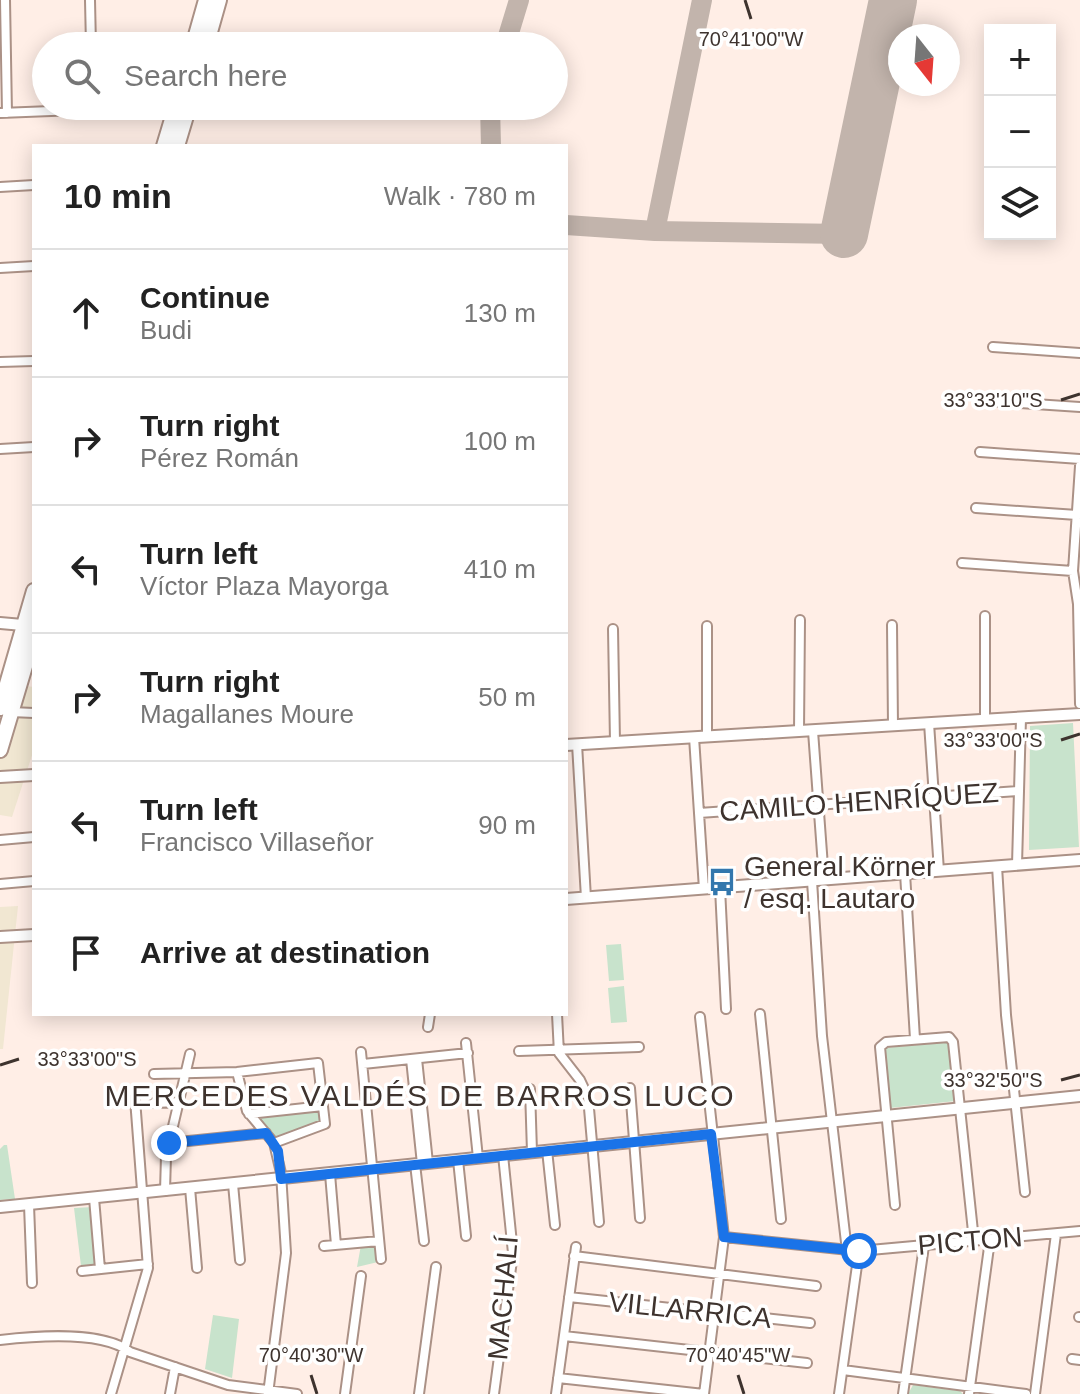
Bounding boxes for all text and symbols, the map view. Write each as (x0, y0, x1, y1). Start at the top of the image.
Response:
north arrow (888, 24, 960, 96)
map controls (984, 24, 1056, 240)
button: + (984, 24, 1056, 96)
text: 70°41'00"W (699, 28, 803, 50)
search box (32, 32, 568, 120)
icon: search (60, 54, 104, 98)
text: Search here (124, 59, 287, 92)
button: − (984, 96, 1056, 168)
button: layers (984, 168, 1056, 240)
text: 10 min (64, 177, 172, 215)
text: Walk · 780 m (384, 181, 536, 211)
text: Continue (140, 281, 270, 314)
icon: ahead (64, 291, 108, 335)
text: 130 m (464, 298, 536, 328)
text: Budi (140, 315, 192, 345)
text: 33°33'10"S (944, 389, 1043, 411)
text: Turn right (140, 409, 279, 442)
icon: right (64, 419, 108, 463)
text: 100 m (464, 426, 536, 456)
text: Pérez Román (140, 443, 299, 473)
text: Turn left (140, 537, 258, 570)
icon: left (64, 547, 108, 591)
text: 410 m (464, 554, 536, 584)
text: Víctor Plaza Mayorga (140, 571, 389, 601)
text: Turn right (140, 665, 279, 698)
icon: right (64, 675, 108, 719)
text: 50 m (478, 682, 536, 712)
text: Magallanes Moure (140, 699, 354, 729)
text: 33°33'00"S (944, 729, 1043, 751)
street label: CAMILO HENRÍQUEZ (718, 777, 1000, 827)
text: Turn left (140, 793, 258, 826)
icon: left (64, 803, 108, 847)
text: 90 m (478, 810, 536, 840)
text: Francisco Villaseñor (140, 827, 374, 857)
place label: General Körner / esq. Lautaro (744, 851, 935, 914)
bus stop icon: General Körner / esq. Lautaro (707, 867, 737, 897)
icon: arrive (64, 931, 108, 975)
text: Arrive at destination (140, 936, 430, 969)
text: 33°33'00"S (38, 1048, 137, 1070)
text: 33°32'50"S (944, 1069, 1043, 1091)
district label: MERCEDES VALDÉS DE BARROS LUCO (104, 1079, 736, 1112)
route end (151, 1125, 187, 1161)
street label: PICTON (916, 1221, 1024, 1261)
route start (841, 1233, 877, 1269)
street label: MACHALÍ (482, 1234, 524, 1361)
street label: VILLARRICA (607, 1286, 773, 1334)
text: 70°40'30"W (259, 1344, 363, 1366)
text: 70°40'45"W (686, 1344, 790, 1366)

